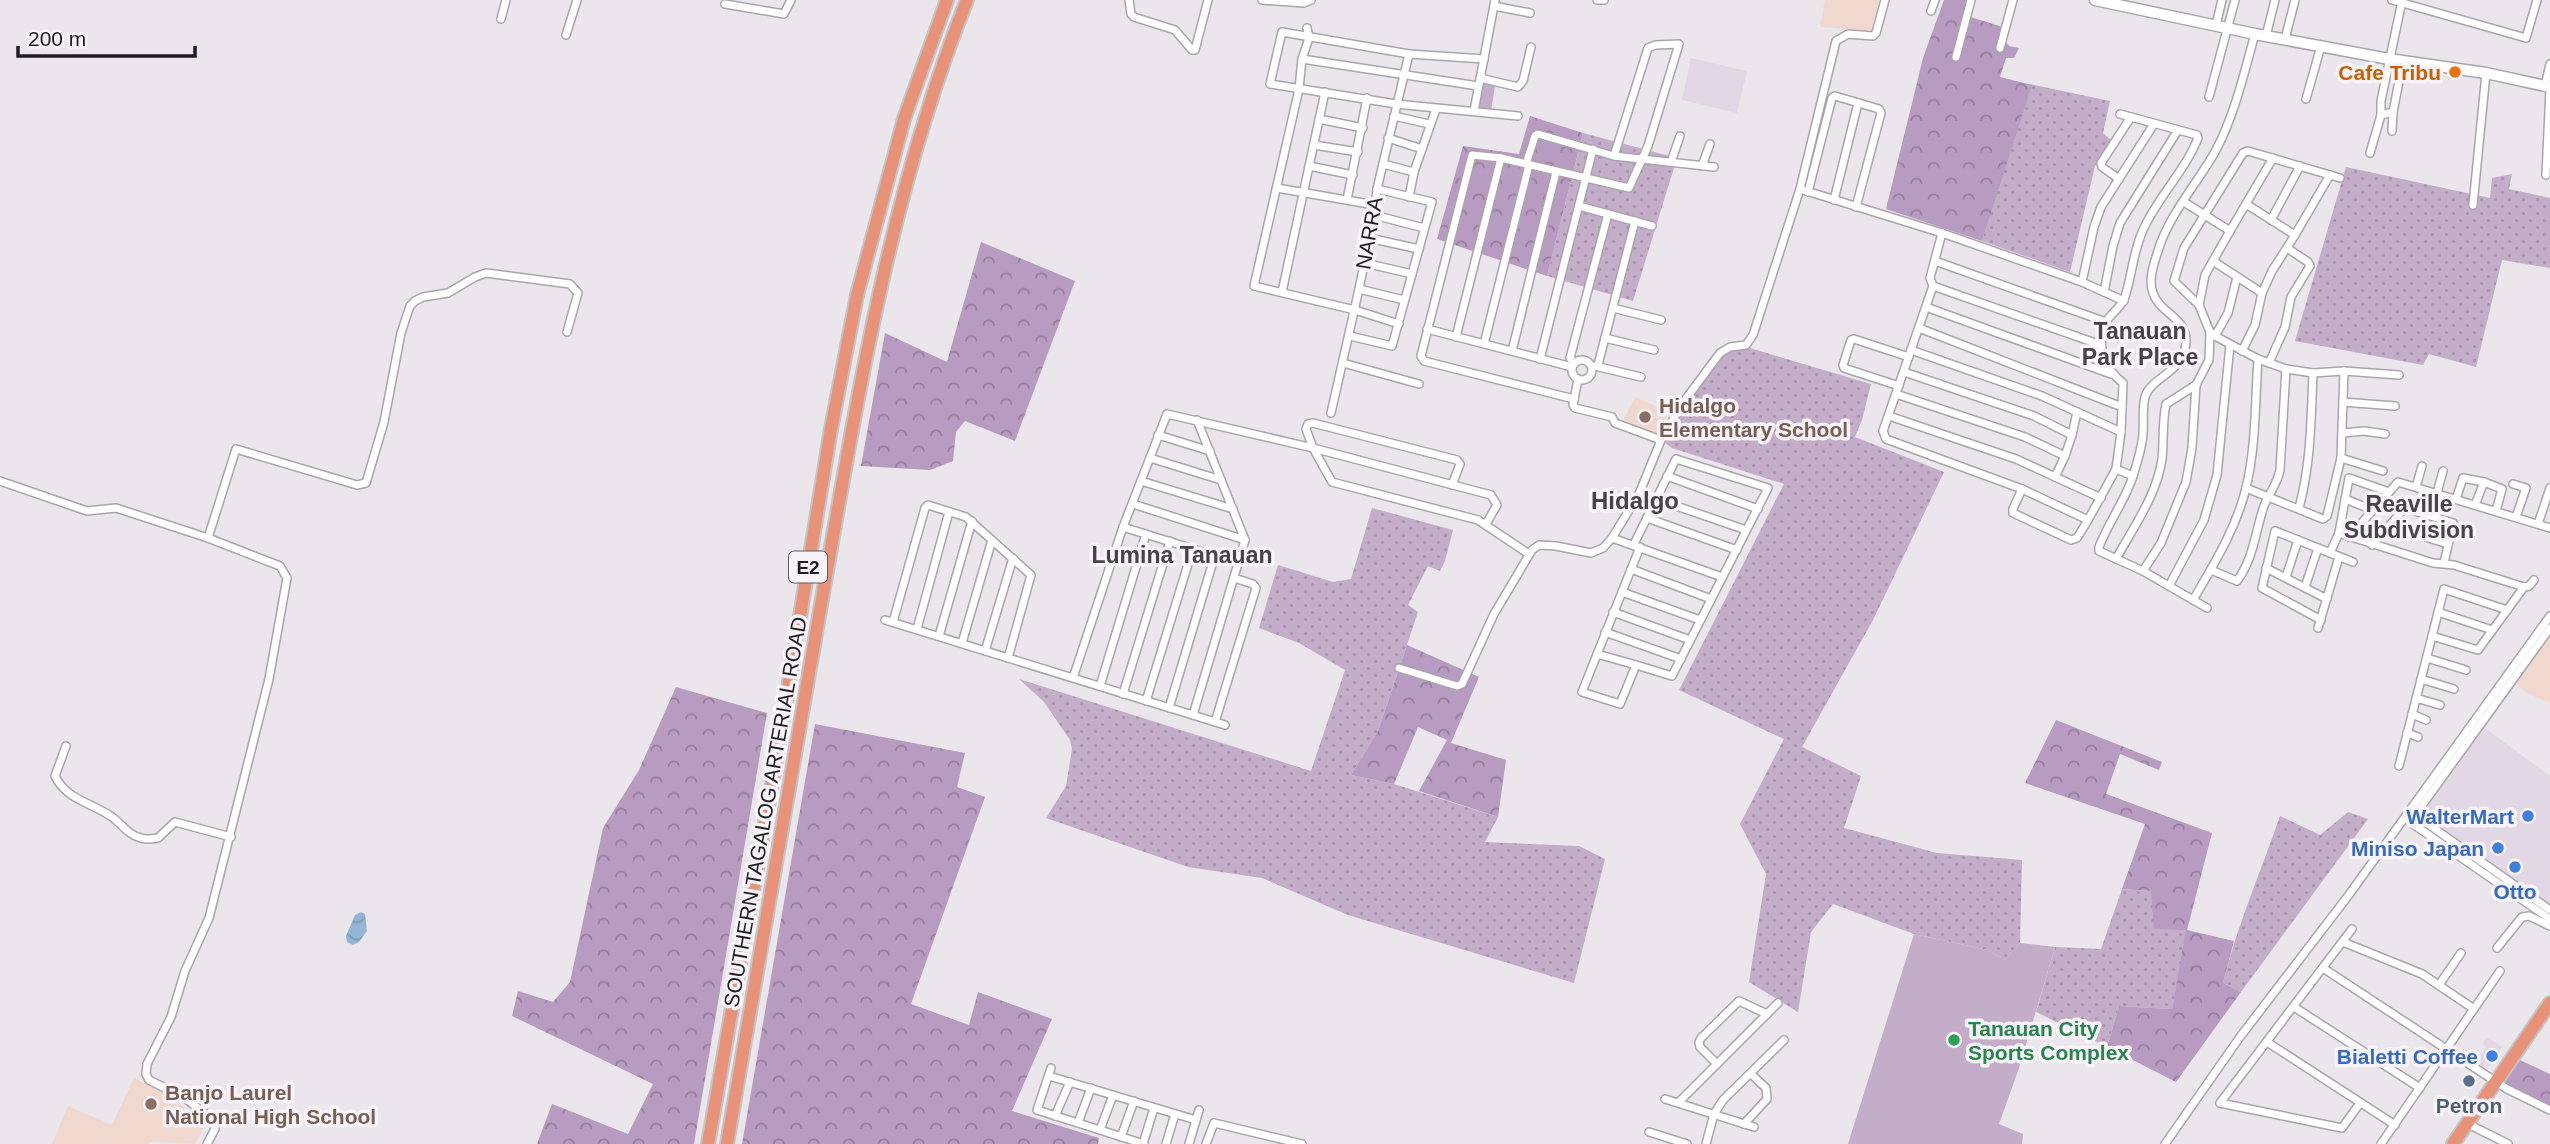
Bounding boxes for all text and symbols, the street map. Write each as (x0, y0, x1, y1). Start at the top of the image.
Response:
scale bar (18, 14, 194, 58)
text: 200 m (28, 27, 86, 50)
place label: Cafe Tribu (2338, 61, 2441, 84)
marker: Cafe Tribu (2447, 64, 2463, 80)
street label: NARRA (1351, 195, 1387, 271)
district label: Tanauan Park Place (2082, 318, 2198, 370)
place label: Hidalgo Elementary School (1659, 394, 1848, 441)
marker: Hidalgo Elementary School (1637, 409, 1653, 425)
district label: Hidalgo (1591, 487, 1679, 514)
district label: Reaville Subdivision (2344, 491, 2474, 543)
district label: Lumina Tanauan (1091, 542, 1273, 568)
road number: E2 (789, 552, 827, 582)
street label: SOUTHERN TAGALOG ARTERIAL ROAD (719, 615, 811, 1009)
place label: WalterMart (2406, 805, 2514, 828)
marker: WalterMart (2520, 808, 2536, 824)
place label: Miniso Japan (2351, 837, 2484, 860)
marker: Miniso Japan (2490, 840, 2506, 856)
marker: Otto (2507, 859, 2523, 875)
place label: Otto (2493, 880, 2537, 903)
place label: Tanauan City Sports Complex (1968, 1017, 2129, 1064)
marker: Tanauan City Sports Complex (1946, 1032, 1962, 1048)
place label: Bialetti Coffee (2337, 1045, 2478, 1068)
marker: Bialetti Coffee (2484, 1048, 2500, 1064)
marker: Petron (2461, 1073, 2477, 1089)
place label: Banjo Laurel National High School (165, 1081, 376, 1128)
place label: Petron (2436, 1094, 2502, 1117)
marker: Banjo Laurel National High School (143, 1096, 159, 1112)

